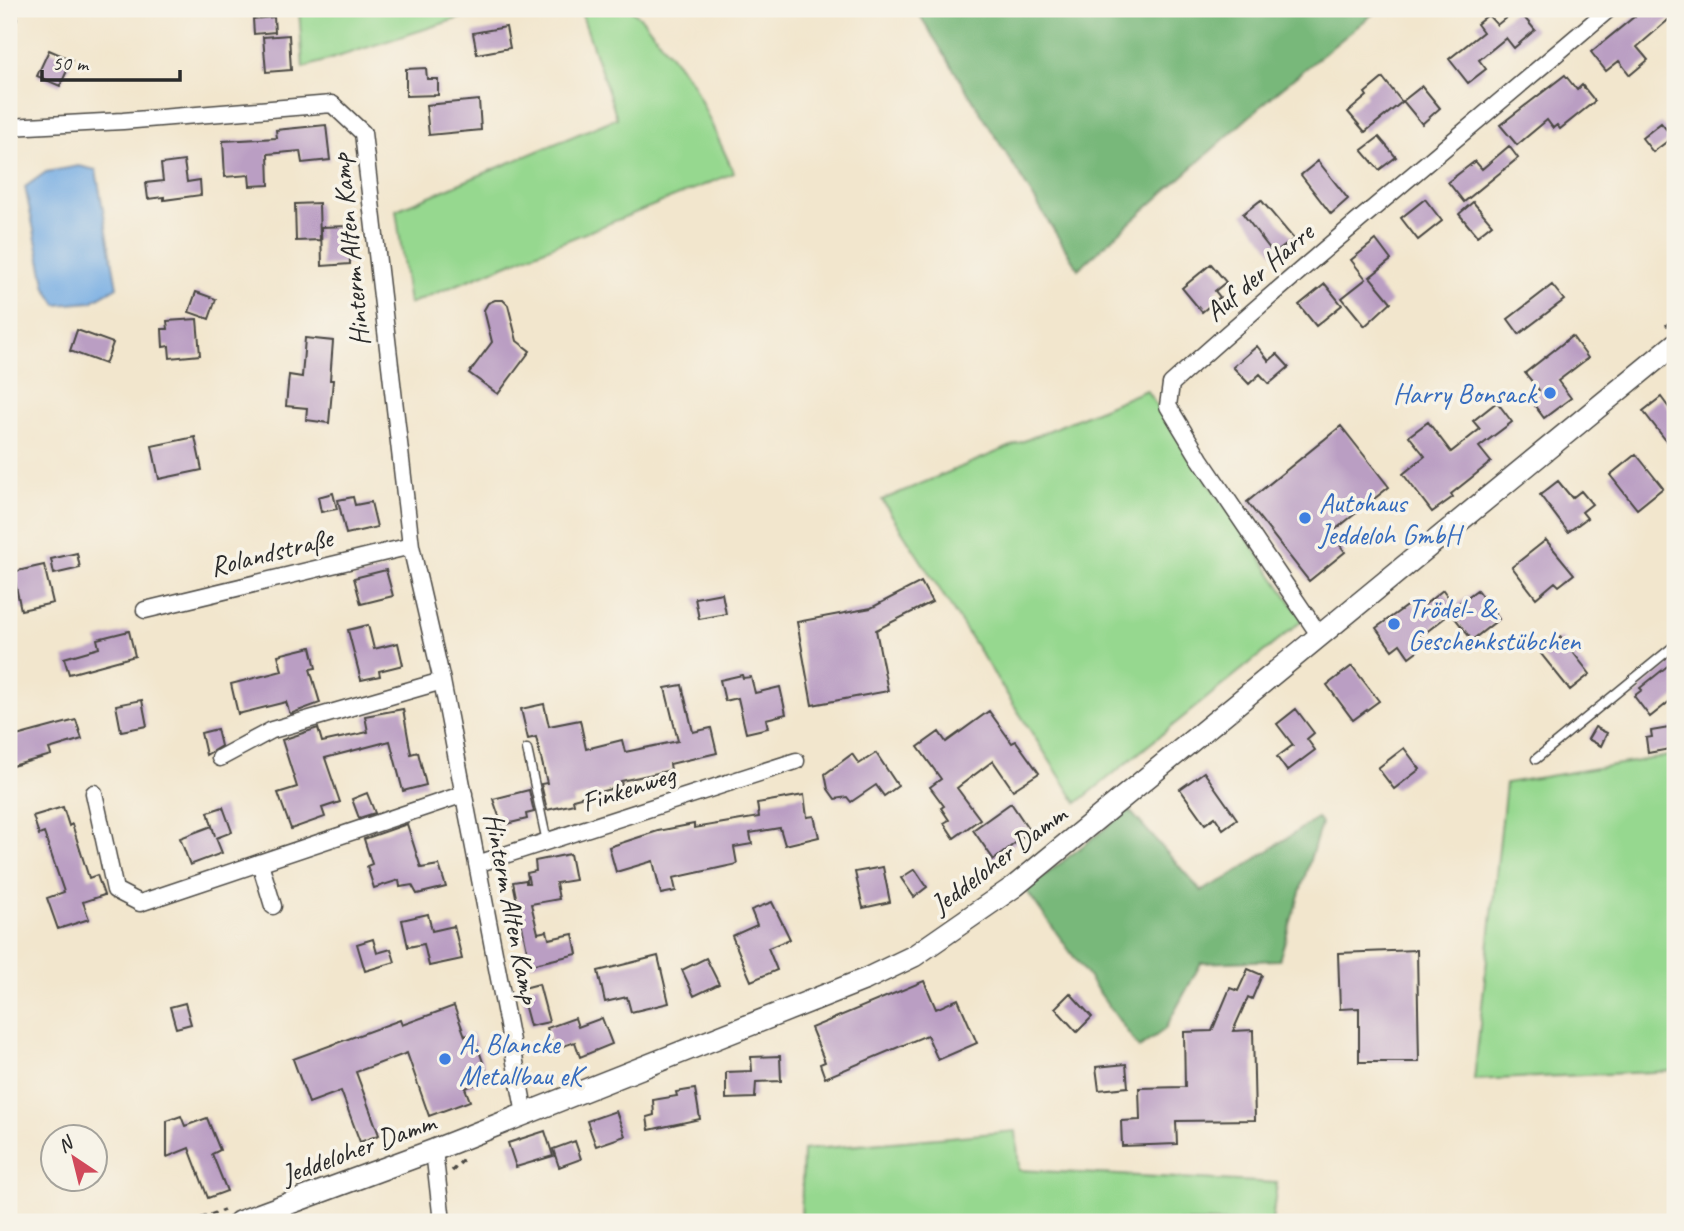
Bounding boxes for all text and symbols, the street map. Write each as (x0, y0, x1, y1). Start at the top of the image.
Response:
scale bar (42, 38, 180, 82)
text: 50 m (52, 50, 90, 76)
street label: Hinterm Alten Kamp (322, 150, 378, 348)
street label: Auf der Harre (1197, 214, 1322, 329)
place label: Harry Bonsack (1393, 376, 1539, 411)
marker: Harry Bonsack (1542, 385, 1558, 401)
place label: Autohaus Jeddeloh GmbH (1317, 485, 1465, 552)
marker: Autohaus Jeddeloh GmbH (1297, 510, 1313, 526)
street label: Rolandstraße (206, 519, 338, 584)
place label: Trödel- & Geschenkstübchen (1408, 591, 1582, 658)
marker: Trödel- & Geschenkstübchen (1386, 616, 1402, 632)
street label: Finkenweg (577, 756, 681, 820)
street label: Jeddeloher Damm (922, 795, 1075, 923)
street label: Hinterm Alten Kamp (476, 810, 548, 1009)
place label: A. Blancke Metallbau eK (459, 1026, 588, 1093)
marker: A. Blancke Metallbau eK (437, 1051, 453, 1067)
street label: Jeddeloher Damm (275, 1103, 442, 1193)
north arrow (38, 1122, 108, 1192)
text: N (53, 1130, 79, 1158)

